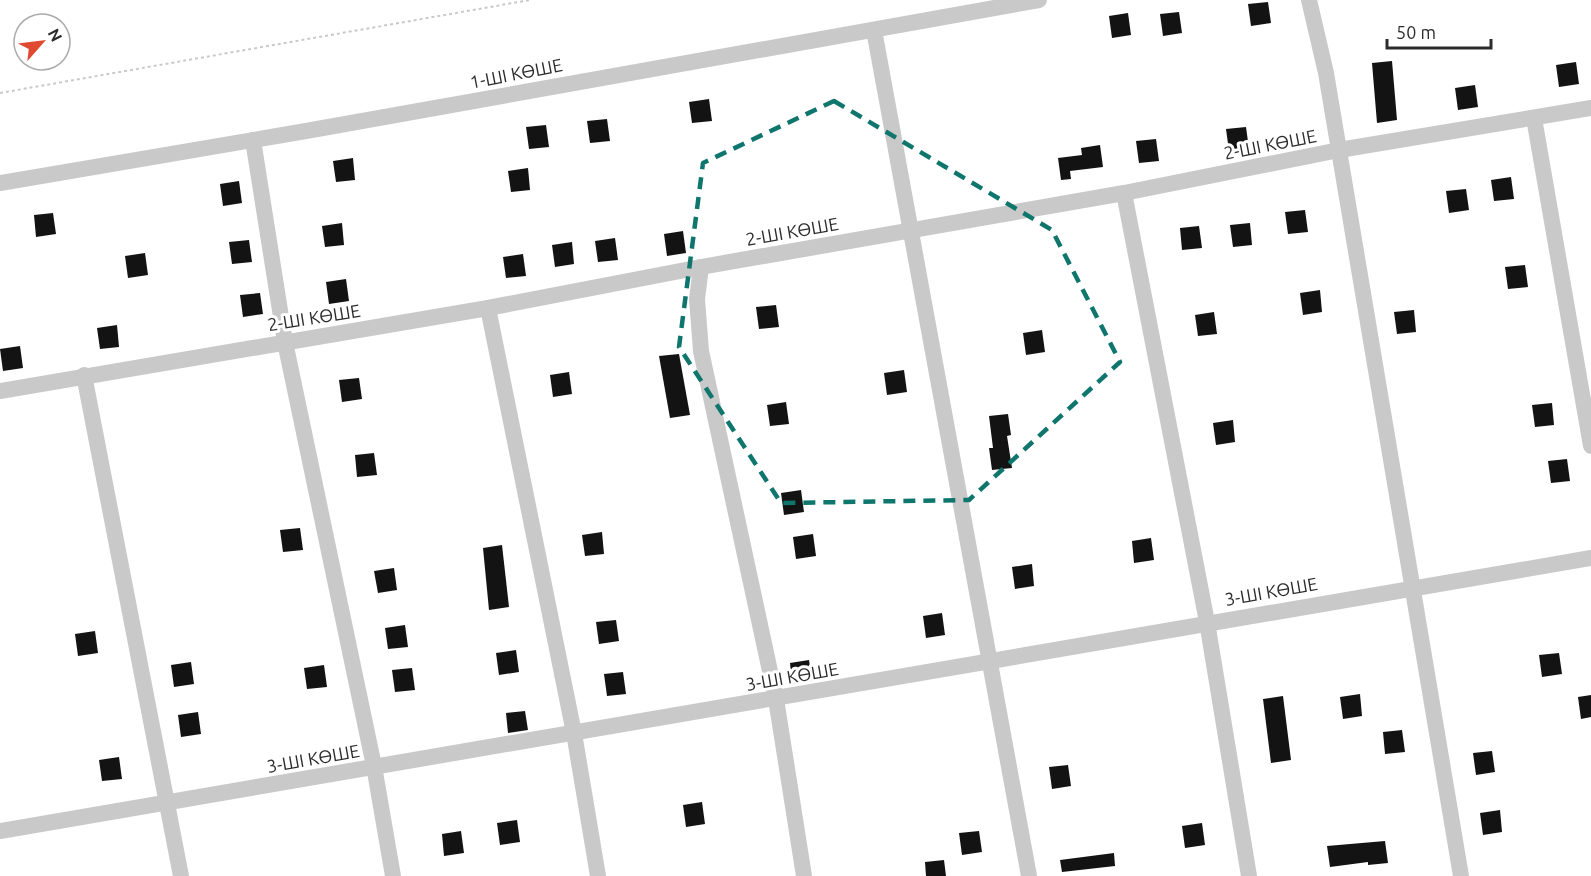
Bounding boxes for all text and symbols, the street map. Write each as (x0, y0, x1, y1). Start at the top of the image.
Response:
north arrow (12, 12, 72, 72)
scale bar (1387, 12, 1490, 50)
text: 50 m (1396, 22, 1436, 42)
text: N (44, 25, 66, 44)
street label: 1-ШІ КӨШЕ (468, 54, 564, 92)
street label: 2-ШІ КӨШЕ (1222, 125, 1318, 163)
street label: 2-ШІ КӨШЕ (744, 213, 840, 249)
street label: 2-ШІ КӨШЕ (266, 300, 362, 334)
street label: 3-ШІ КӨШЕ (1223, 573, 1319, 609)
street label: 3-ШІ КӨШЕ (744, 658, 840, 694)
street label: 3-ШІ КӨШЕ (265, 740, 361, 776)

